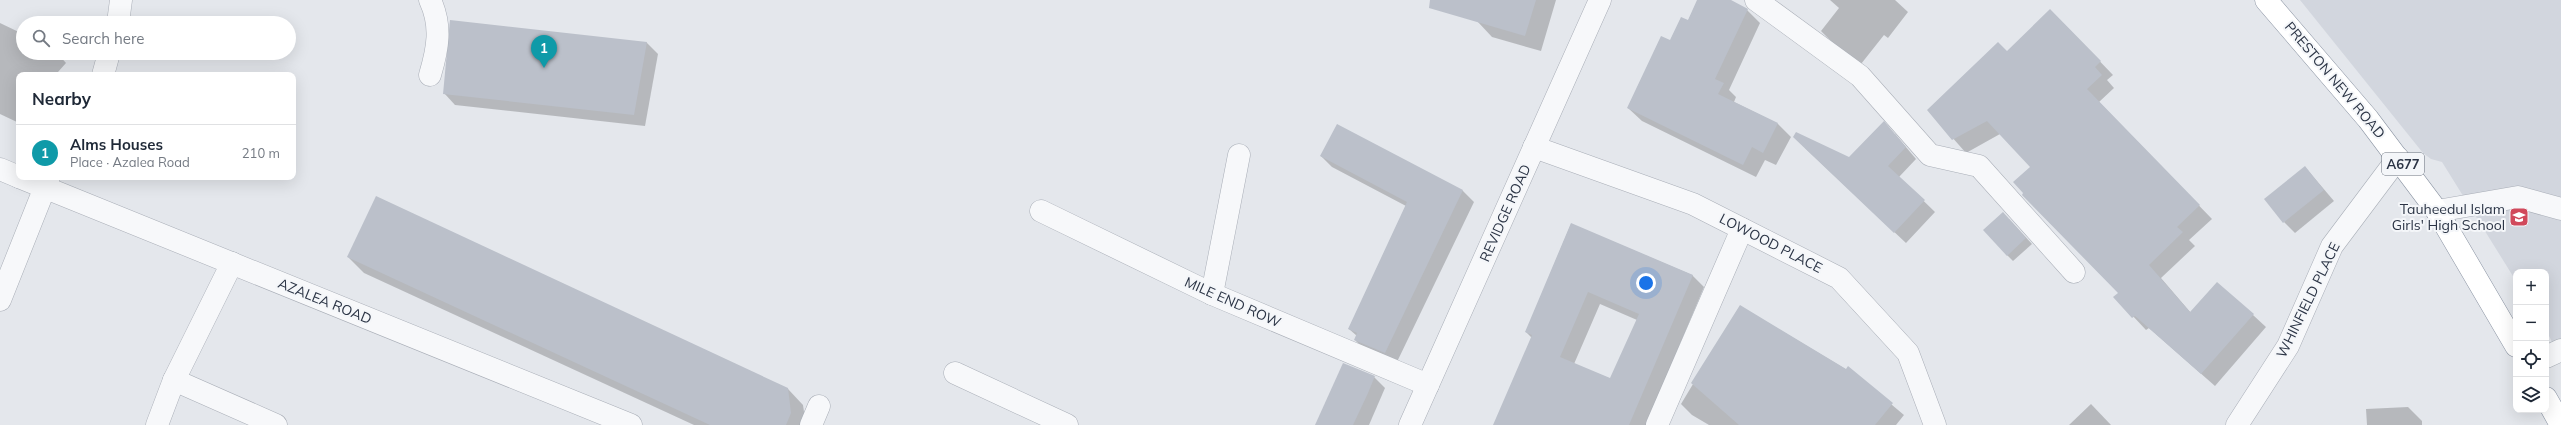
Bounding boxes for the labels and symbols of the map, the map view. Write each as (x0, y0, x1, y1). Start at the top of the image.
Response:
street label: PRESTON NEW ROAD (2281, 18, 2389, 142)
pin: 1 (531, 35, 557, 68)
road number: A677 (2382, 153, 2424, 175)
street label: REVIDGE ROAD (1475, 161, 1535, 265)
place label: Tauheedul Islam Girls' High School (2392, 200, 2505, 234)
school or university icon: Tauheedul Islam Girls' High School (2508, 206, 2530, 228)
street label: LOWOOD PLACE (1717, 209, 1825, 277)
street label: WHINFIELD PLACE (2272, 239, 2344, 361)
street label: MILE END ROW (1182, 273, 1284, 331)
your location (1636, 273, 1656, 293)
street label: AZALEA ROAD (276, 274, 374, 328)

